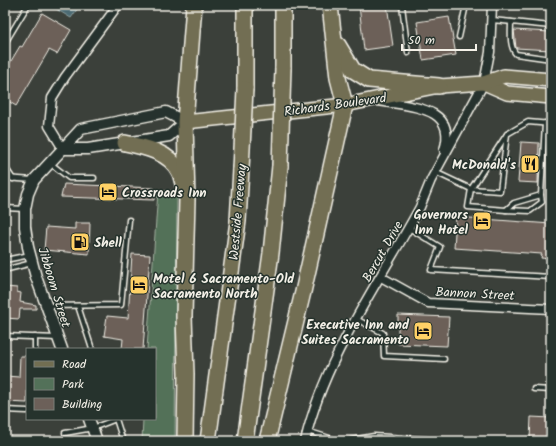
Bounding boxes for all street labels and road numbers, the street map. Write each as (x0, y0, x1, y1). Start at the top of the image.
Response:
street label: Richards Boulevard (283, 88, 388, 123)
street label: Westside Freeway (224, 162, 253, 261)
street label: Bercut Drive (357, 217, 409, 286)
street label: Jibboom Street (31, 245, 76, 331)
street label: Bannon Street (435, 282, 516, 307)

